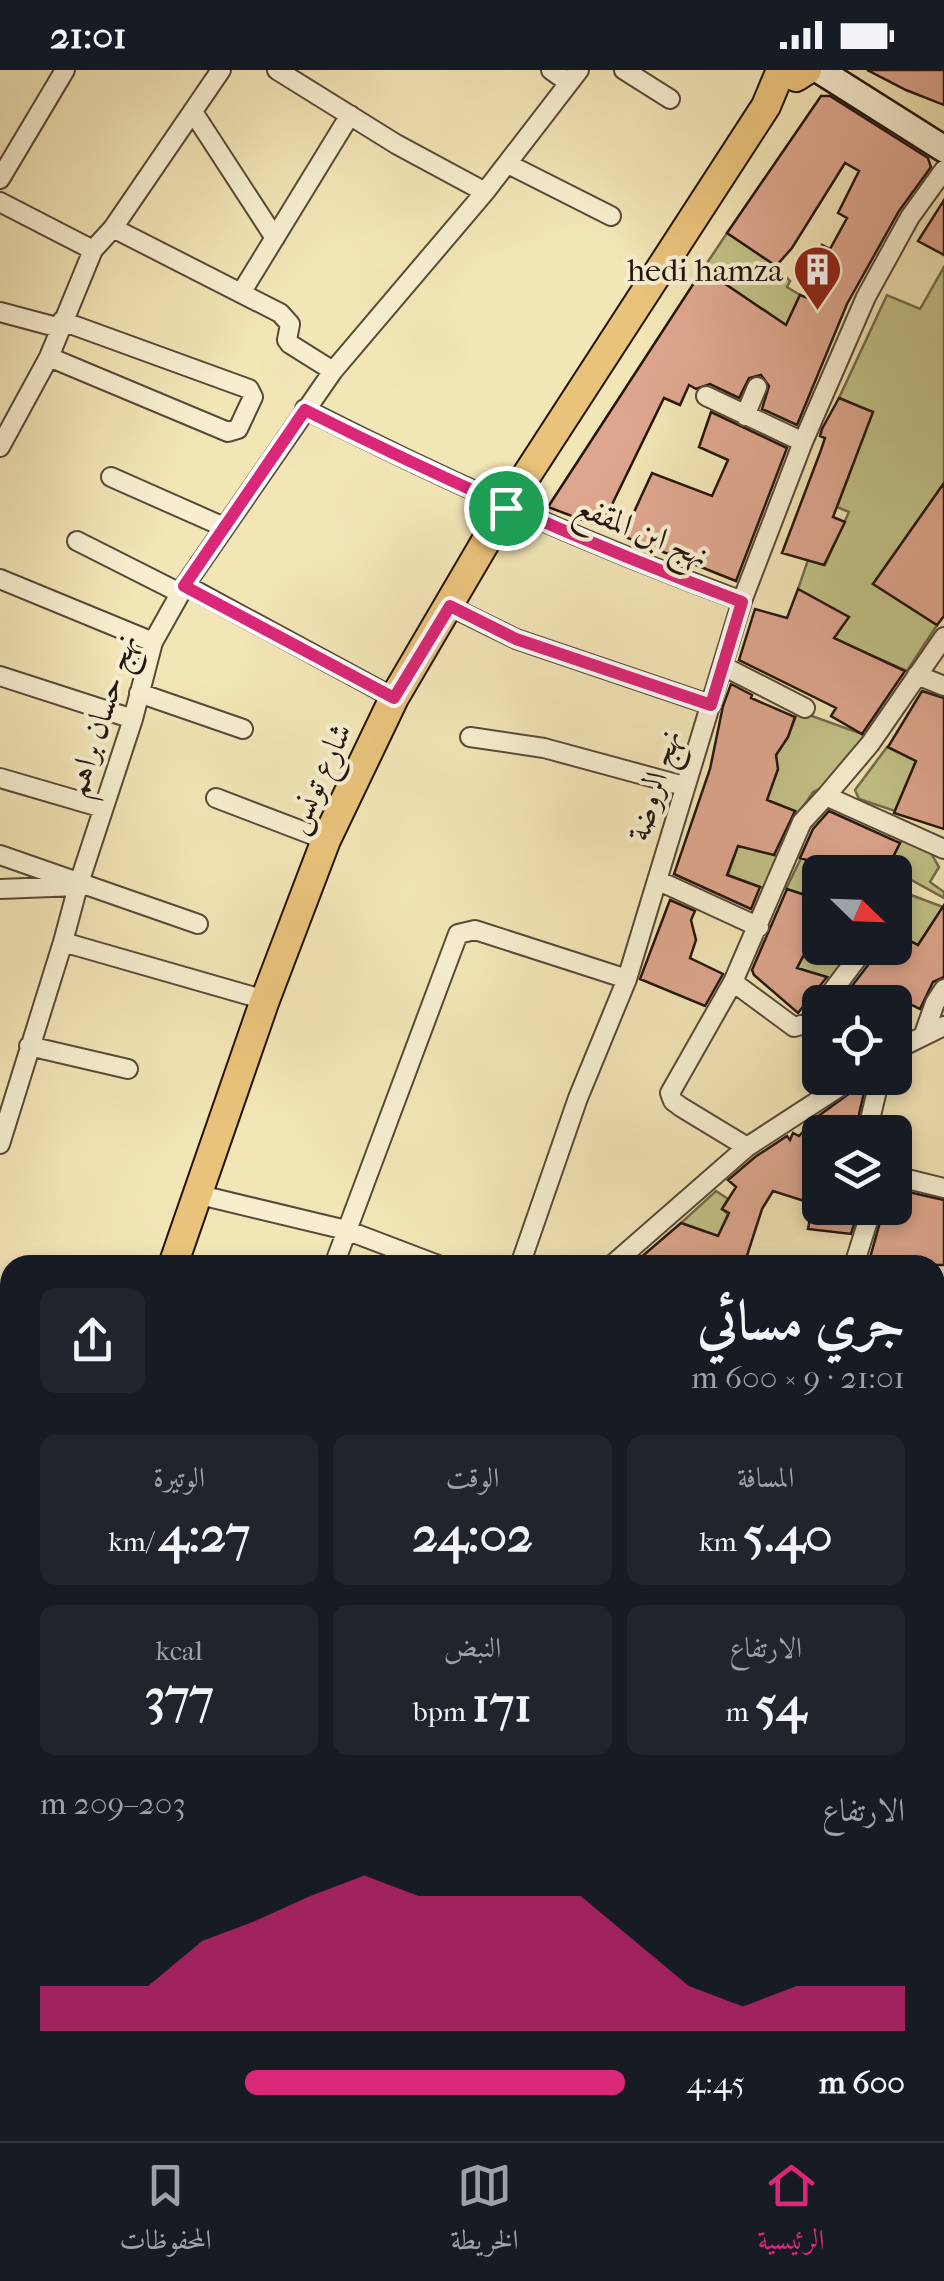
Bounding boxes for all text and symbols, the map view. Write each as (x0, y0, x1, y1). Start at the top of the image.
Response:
text: 21:01 (50, 13, 127, 58)
building icon: hedi hamza (792, 244, 844, 312)
place label: hedi hamza (627, 252, 784, 289)
pin (464, 466, 549, 551)
icon: arrive (479, 481, 534, 536)
street label: نهج ابن المقفع (566, 488, 714, 584)
street label: نهج حسان براهم (57, 629, 155, 805)
street label: شارع تونس (276, 717, 367, 842)
street label: نهج الروضة (620, 725, 697, 848)
north arrow (802, 855, 912, 965)
map controls (802, 855, 912, 1225)
button: locate (802, 985, 912, 1095)
button: layers (802, 1115, 912, 1225)
button: share (40, 1288, 145, 1393)
text: جري مسائي (697, 1289, 905, 1353)
text: 21:01 · 9 × 600 m (691, 1359, 905, 1396)
text: الوتيرة (153, 1461, 205, 1494)
text: الوقت (446, 1461, 499, 1494)
text: المسافة (737, 1461, 794, 1494)
text: 4:27 (159, 1505, 250, 1564)
text: 24:02 (412, 1505, 533, 1564)
text: 5.40 (743, 1505, 833, 1564)
text: /km (108, 1525, 159, 1558)
text: km (699, 1525, 743, 1558)
text: النبض (444, 1631, 501, 1664)
text: الارتفاع (730, 1631, 802, 1664)
text: kcal (156, 1634, 203, 1667)
text: 377 (145, 1667, 214, 1726)
text: 171 (472, 1675, 532, 1734)
text: 54 (755, 1675, 806, 1734)
text: bpm (413, 1695, 472, 1728)
text: m (726, 1695, 755, 1728)
text: 203–209 m (40, 1785, 186, 1822)
text: الارتفاع (822, 1792, 905, 1829)
text: 4:45 (686, 2064, 745, 2101)
text: 600 m (819, 2064, 905, 2101)
tab: المحفوظات (119, 2158, 212, 2267)
tab: الخريطة (450, 2158, 519, 2267)
tab: الرئيسية (757, 2158, 825, 2267)

